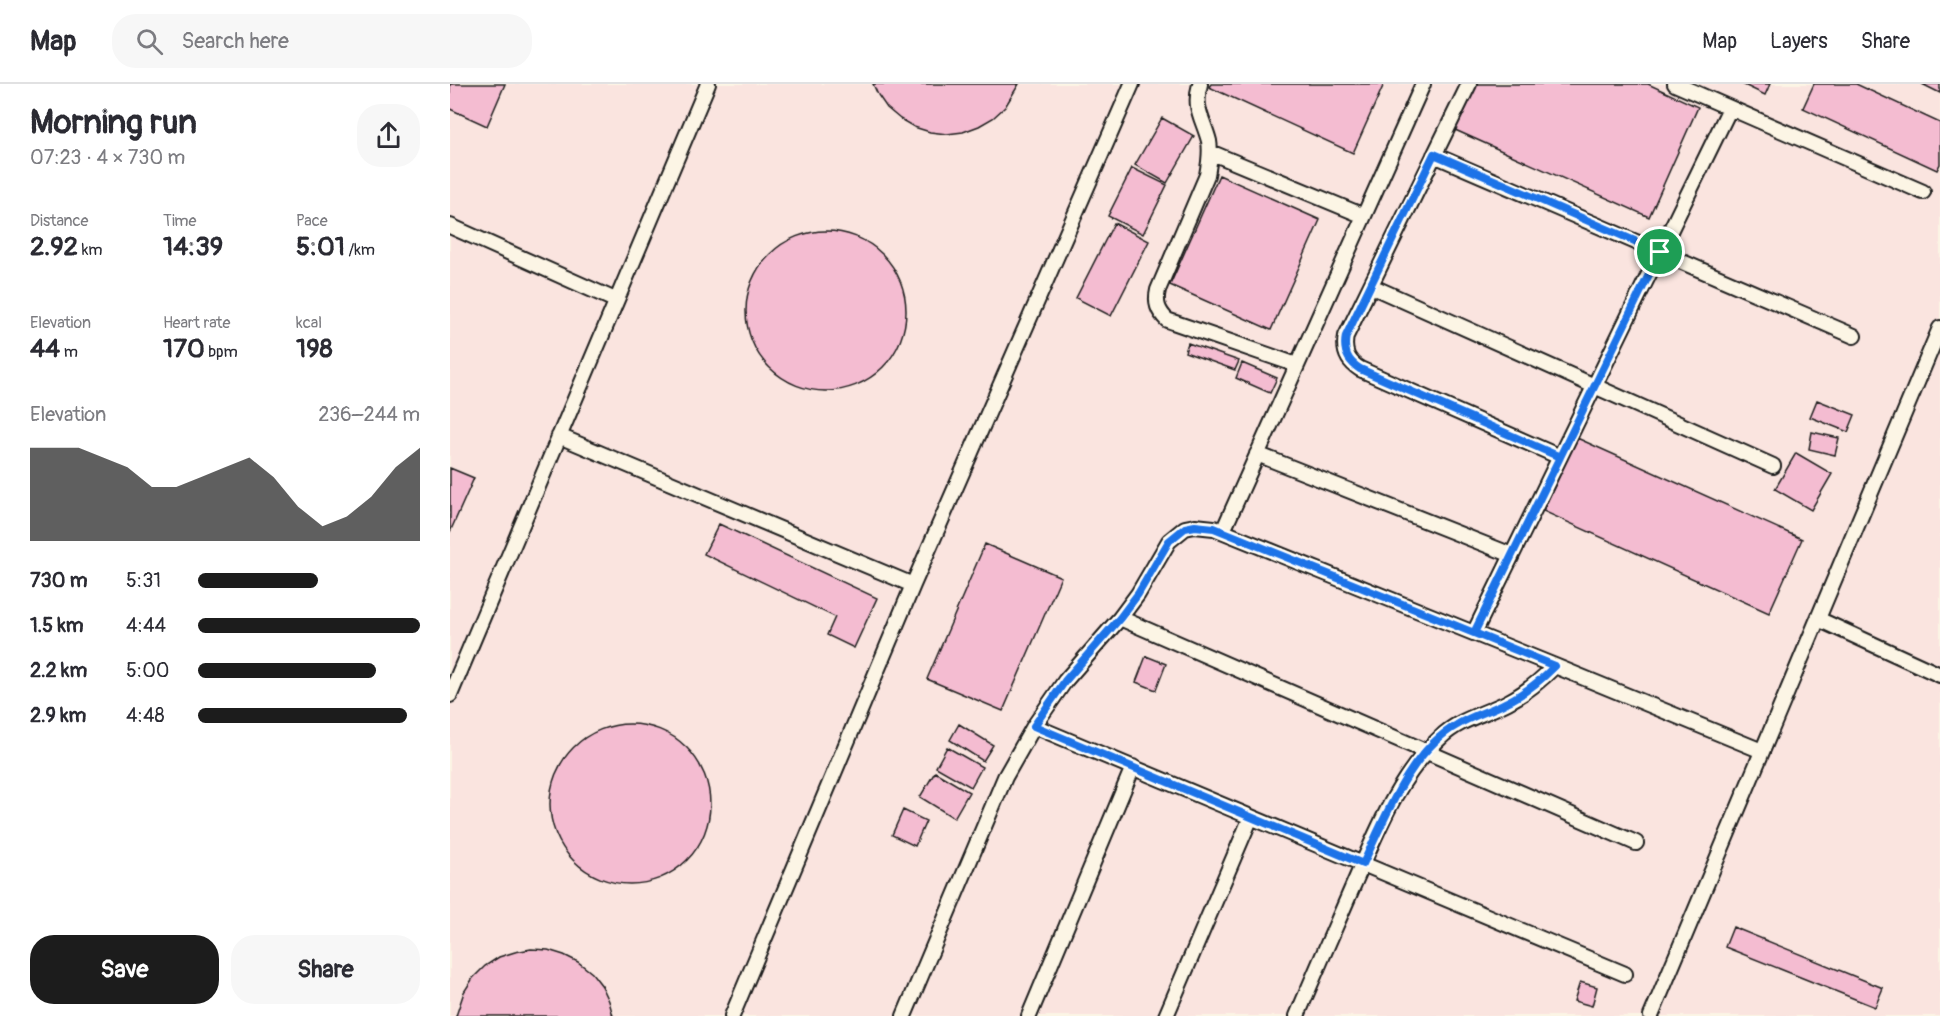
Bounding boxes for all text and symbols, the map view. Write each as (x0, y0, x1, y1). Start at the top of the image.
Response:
search box (112, 14, 532, 68)
text: Map (30, 24, 76, 59)
icon: search (133, 25, 166, 58)
text: Search here (181, 27, 289, 55)
text: Map (1702, 28, 1737, 55)
text: Layers (1770, 28, 1828, 55)
text: Share (1861, 28, 1910, 55)
text: Morning run (30, 102, 197, 143)
button: share (357, 104, 420, 167)
text: 07:23 · 4 × 730 m (30, 145, 185, 170)
text: Distance (30, 211, 89, 231)
text: Time (163, 211, 196, 231)
text: Pace (296, 211, 328, 231)
pin (1634, 226, 1685, 277)
text: 2.92 (30, 231, 78, 263)
text: 14:39 (163, 231, 223, 263)
text: 5:01 (296, 231, 345, 263)
icon: arrive (1643, 235, 1676, 268)
text: km (78, 240, 103, 260)
text: /km (345, 240, 375, 260)
text: Elevation (30, 313, 91, 333)
text: Heart rate (163, 313, 230, 333)
text: kcal (296, 313, 322, 333)
text: 44 (30, 333, 60, 365)
text: 170 (163, 333, 205, 365)
text: 198 (296, 333, 333, 365)
text: m (60, 342, 78, 362)
text: bpm (205, 342, 238, 362)
text: Elevation (30, 402, 106, 427)
text: 236–244 m (318, 402, 420, 427)
text: 730 m (30, 568, 88, 593)
text: 5:31 (126, 568, 161, 593)
text: 1.5 km (30, 613, 83, 638)
text: 4:44 (126, 613, 166, 638)
text: 2.2 km (30, 658, 87, 683)
text: 5:00 (126, 658, 170, 683)
text: 2.9 km (30, 703, 86, 728)
text: 4:48 (126, 703, 165, 728)
button: Save (30, 935, 219, 1004)
button: Share (231, 935, 420, 1004)

